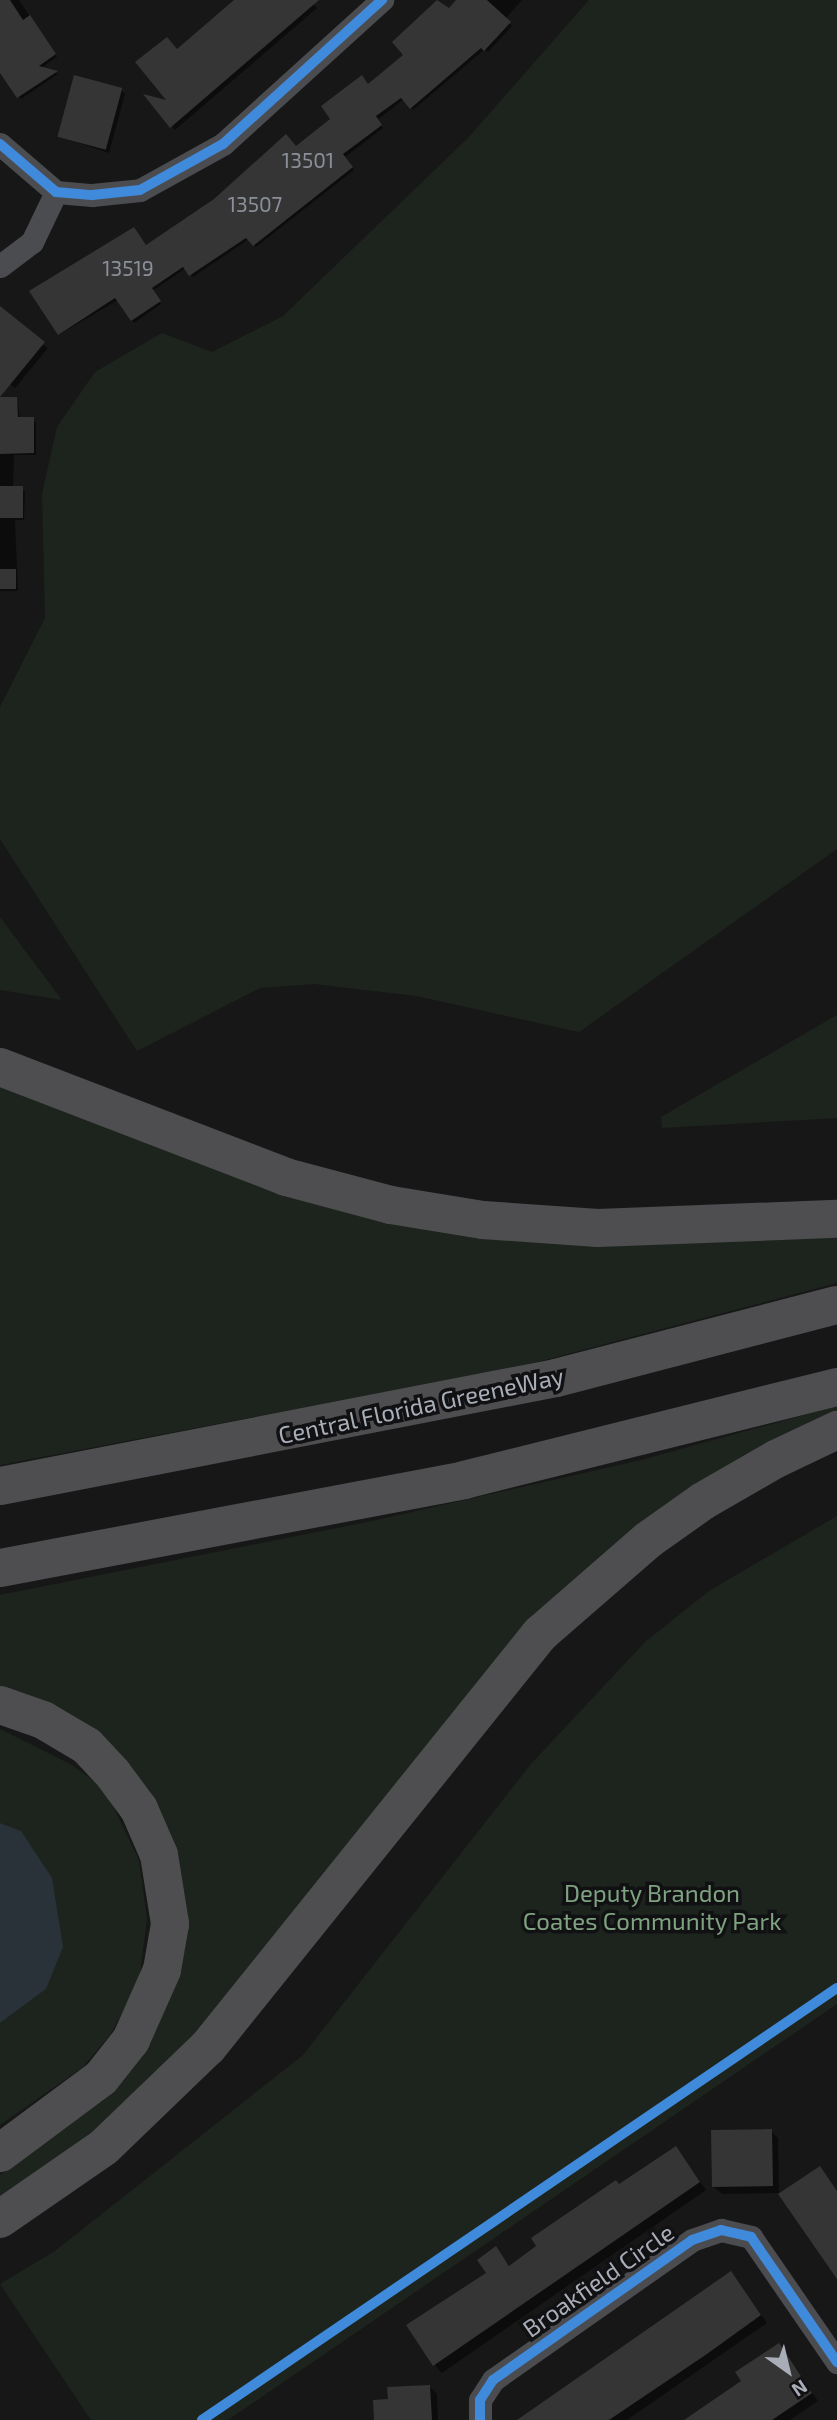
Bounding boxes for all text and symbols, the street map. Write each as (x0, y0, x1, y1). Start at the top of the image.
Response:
house number: 13501 (282, 147, 334, 173)
house number: 13507 (228, 191, 282, 217)
house number: 13519 (102, 255, 154, 281)
street label: Central Florida GreeneWay (275, 1361, 567, 1449)
park label: Deputy Brandon Coates Community Park (522, 1879, 782, 1935)
street label: Broakfield Circle (517, 2217, 679, 2343)
north arrow (753, 2336, 823, 2406)
text: N (788, 2375, 812, 2402)

